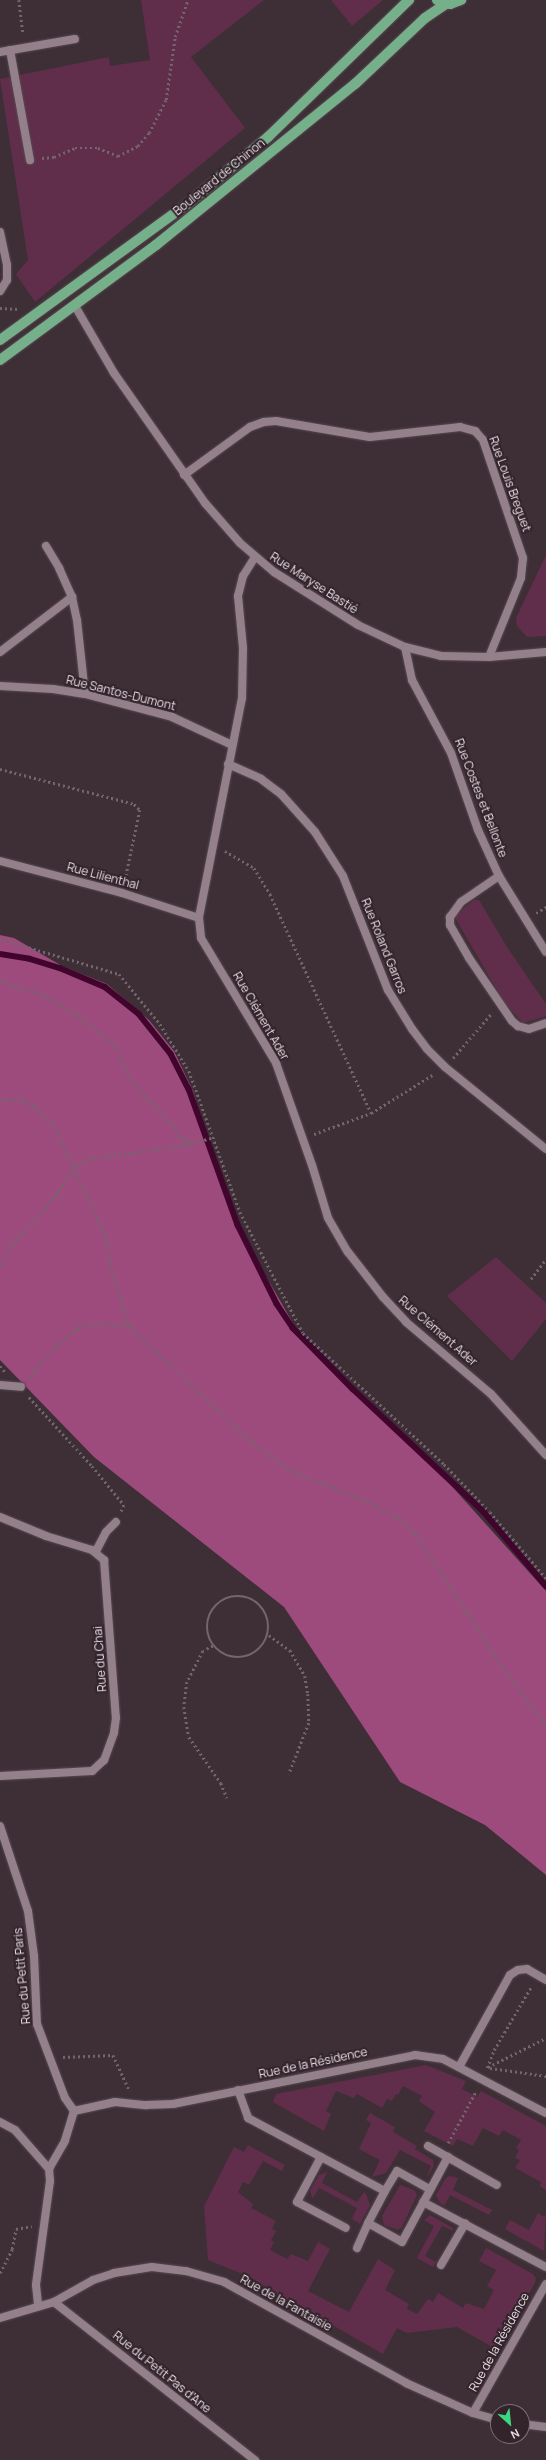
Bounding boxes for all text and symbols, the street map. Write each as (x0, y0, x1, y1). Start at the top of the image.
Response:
street label: Boulevard de Chinon (170, 136, 268, 218)
street label: Rue Louis Breguet (486, 434, 534, 534)
street label: Rue Maryse Bastié (267, 549, 361, 617)
street label: Rue Santos-Dumont (65, 672, 177, 714)
street label: Rue Costes et Bellonte (452, 736, 510, 860)
street label: Rue Lilienthal (65, 859, 141, 893)
street label: Rue Roland Garros (358, 896, 410, 996)
street label: Rue Clément Ader (230, 969, 292, 1063)
street label: Rue Clément Ader (396, 1293, 480, 1369)
street label: Rue du Chai (91, 1626, 109, 1692)
street label: Rue du Petit Paris (11, 1927, 33, 2025)
street label: Rue de la Résidence (257, 2044, 369, 2082)
street label: Rue de la Fantaisie (238, 2272, 334, 2334)
street label: Rue de la Résidence (466, 2290, 532, 2394)
street label: Rue du Petit Pas d'Ane (110, 2328, 214, 2416)
north arrow (490, 2404, 530, 2444)
text: N (508, 2426, 522, 2443)

